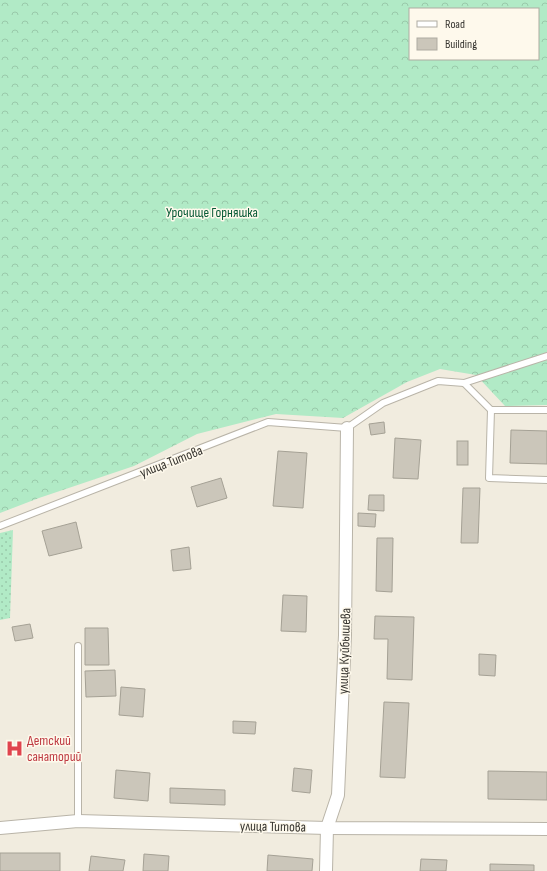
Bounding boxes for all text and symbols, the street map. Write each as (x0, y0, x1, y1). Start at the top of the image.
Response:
legend (409, 8, 539, 60)
text: Road (445, 17, 465, 32)
text: Building (445, 37, 477, 52)
park label: Урочище Горняшка (166, 204, 258, 221)
street label: улица Титова (137, 442, 205, 481)
street label: улица Куйбышева (334, 608, 355, 694)
place label: Детский санаторий (27, 732, 81, 765)
hospital icon: Детский санаторий (4, 738, 24, 758)
street label: улица Титова (240, 817, 306, 836)

